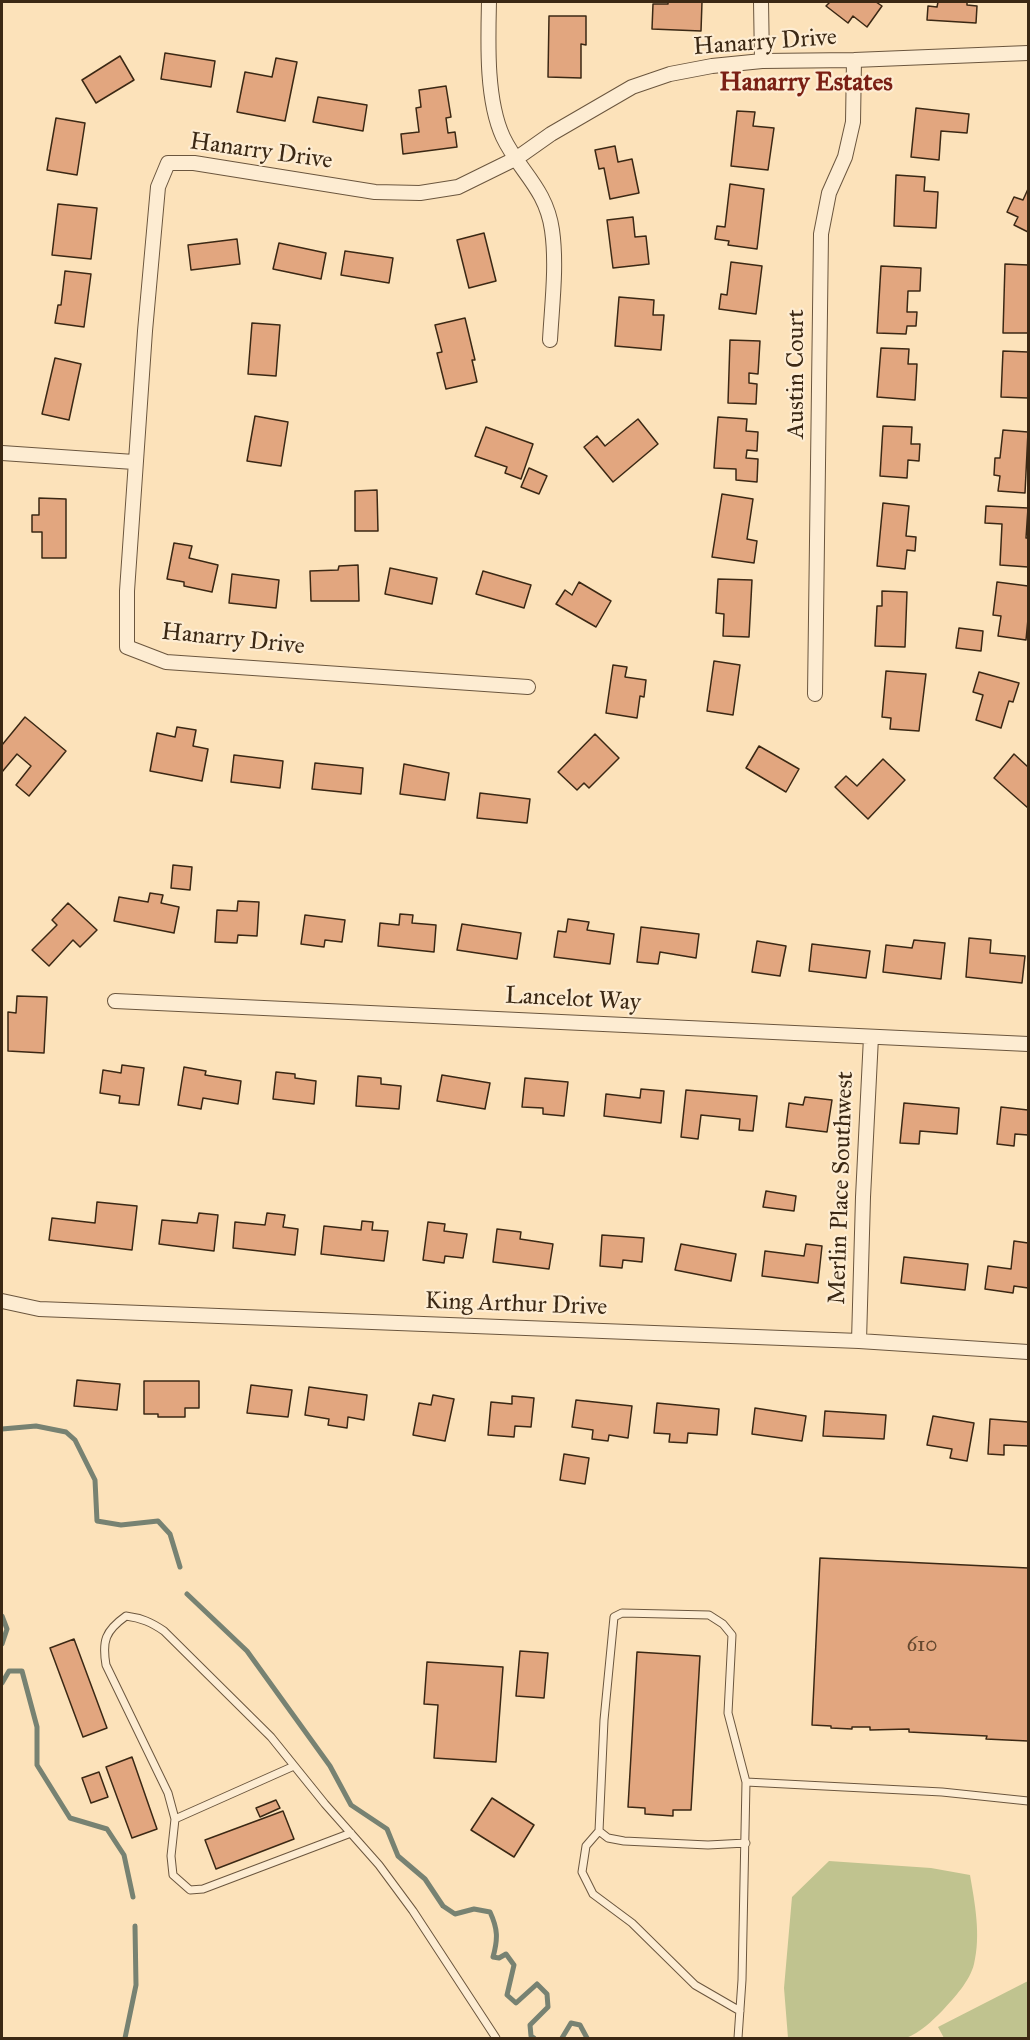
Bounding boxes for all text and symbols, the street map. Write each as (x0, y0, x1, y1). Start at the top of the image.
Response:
street label: Hanarry Drive (692, 24, 838, 62)
district label: Hanarry Estates (719, 68, 893, 100)
street label: Hanarry Drive (188, 128, 334, 176)
street label: Austin Court (783, 309, 811, 439)
street label: Hanarry Drive (160, 618, 306, 662)
street label: Lancelot Way (504, 982, 642, 1018)
street label: Merlin Place Southwest (824, 1071, 860, 1305)
street label: King Arthur Drive (424, 1287, 608, 1323)
house number: 610 (906, 1633, 938, 1659)

